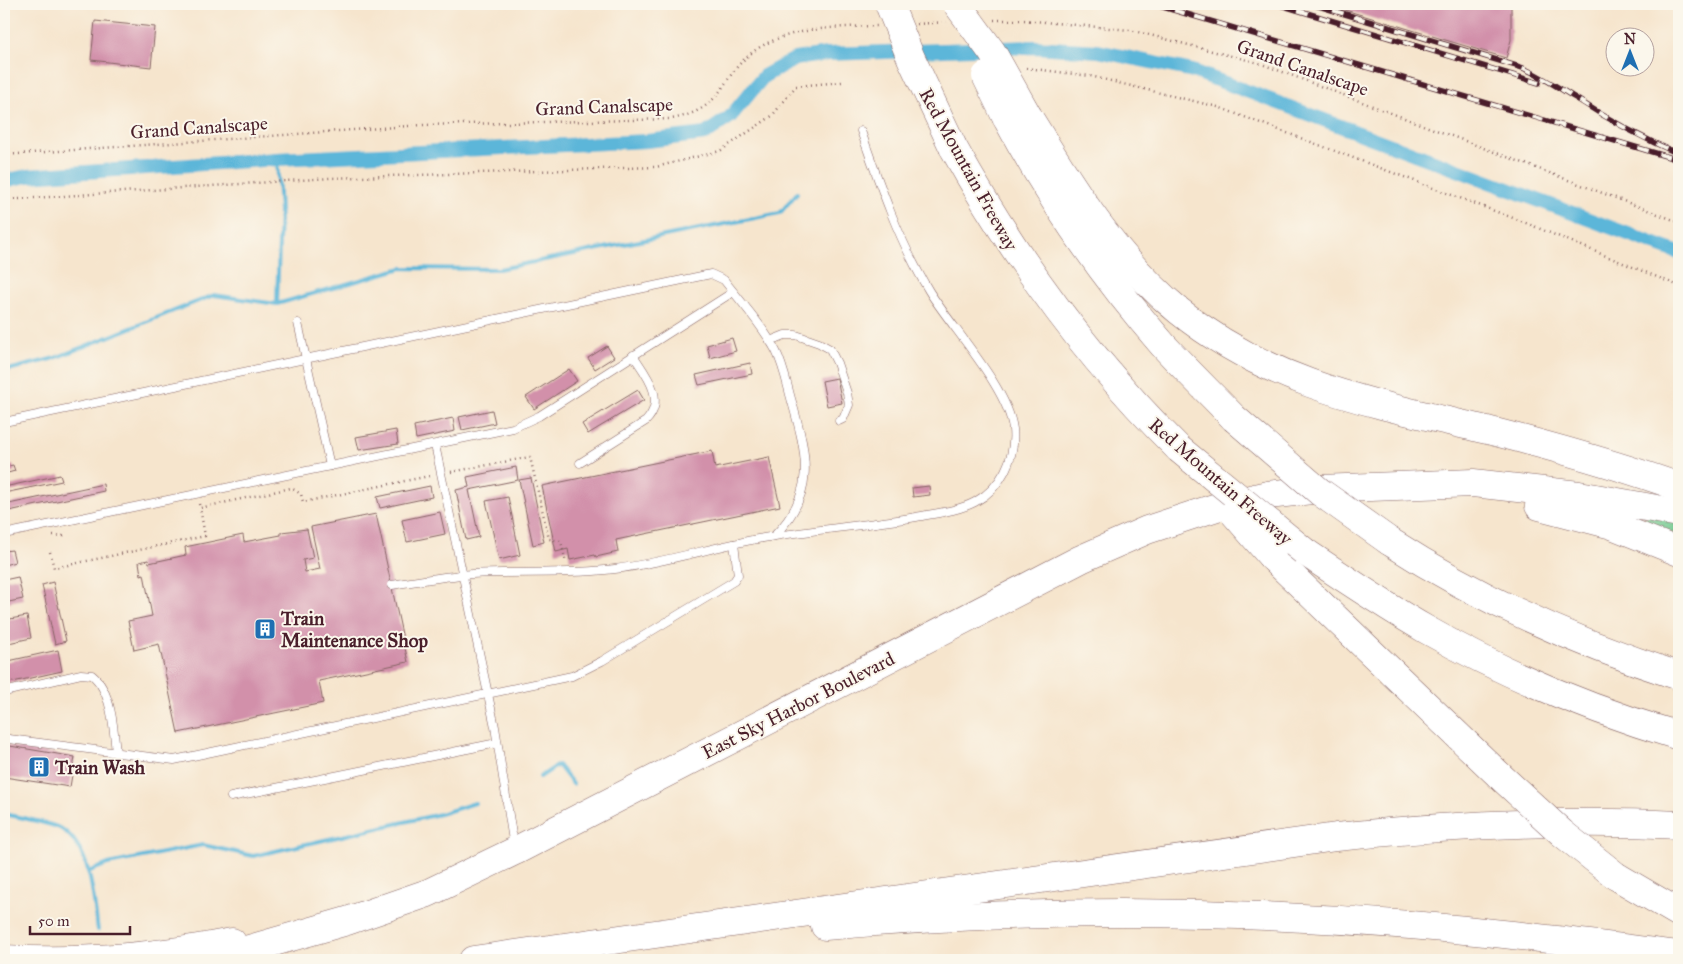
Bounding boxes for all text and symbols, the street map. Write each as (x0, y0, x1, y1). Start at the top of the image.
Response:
north arrow (1606, 28, 1656, 78)
text: N (1624, 31, 1636, 48)
street label: Grand Canalscape (1234, 34, 1372, 101)
street label: Red Mountain Freeway (914, 84, 1023, 256)
street label: Grand Canalscape (535, 93, 673, 120)
street label: Grand Canalscape (130, 111, 269, 144)
street label: Red Mountain Freeway (1144, 413, 1298, 551)
place label: Train Maintenance Shop (280, 607, 428, 653)
building icon: Train Maintenance Shop (253, 617, 277, 641)
street label: East Sky Harbor Boulevard (698, 647, 899, 764)
building icon: Train Wash (27, 755, 51, 779)
place label: Train Wash (54, 756, 145, 779)
scale bar (30, 904, 130, 936)
text: 50 m (38, 912, 70, 930)

